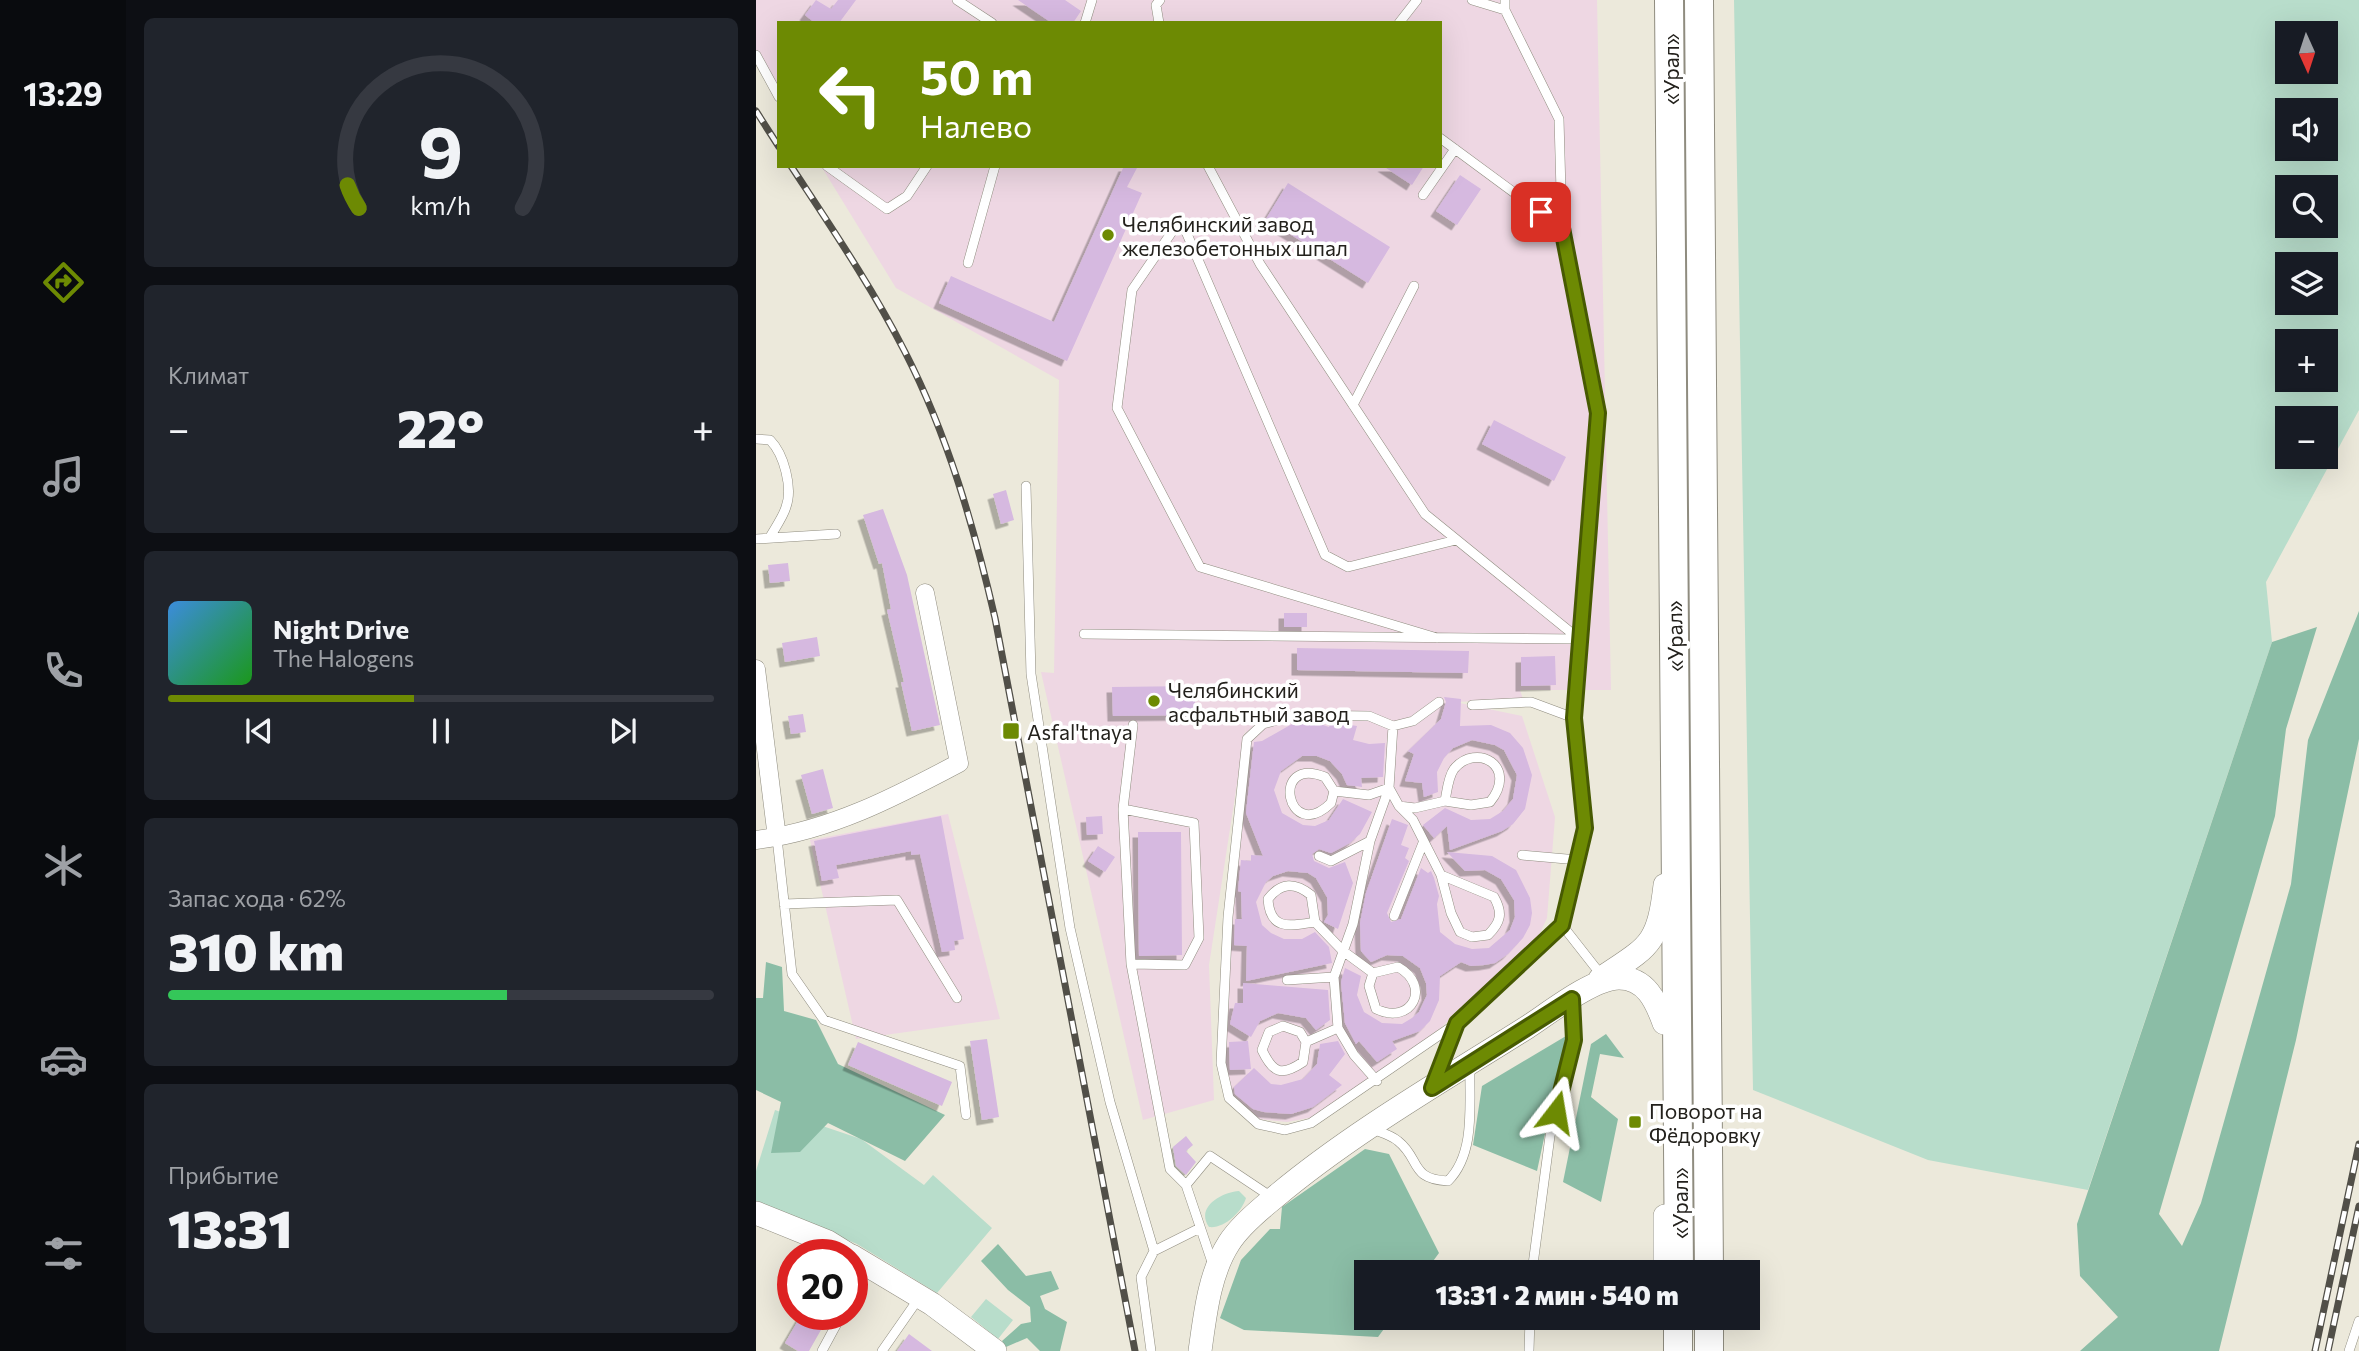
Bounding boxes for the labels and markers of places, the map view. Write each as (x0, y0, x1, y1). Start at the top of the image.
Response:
pin (1511, 182, 1571, 242)
place label: Челябинский завод железобетонных шпал (1122, 211, 1348, 260)
marker: Челябинский завод железобетонных шпал (1100, 227, 1116, 243)
place label: Челябинский асфальтный завод (1168, 677, 1349, 726)
marker: Челябинский асфальтный завод (1146, 693, 1162, 709)
place label: Asfal'tnaya (1027, 719, 1133, 744)
marker: Asfal'tnaya (1001, 721, 1021, 741)
place label: Поворот на Фёдоровку (1649, 1098, 1762, 1147)
marker: Поворот на Фёдоровку (1627, 1114, 1643, 1130)

